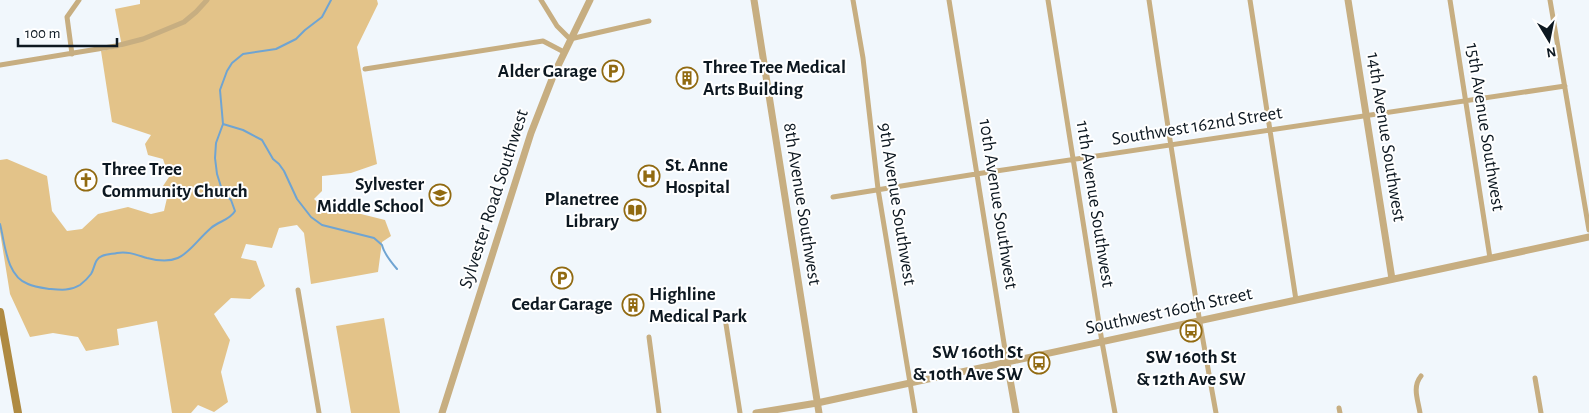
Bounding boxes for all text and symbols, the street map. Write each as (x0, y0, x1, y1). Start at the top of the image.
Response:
scale bar (18, 15, 116, 47)
north arrow (1524, 15, 1574, 65)
text: 100 m (25, 26, 60, 41)
street label: 15th Avenue Southwest (1462, 42, 1508, 212)
text: N (1545, 44, 1557, 60)
street label: 14th Avenue Southwest (1363, 51, 1409, 223)
place label: Three Tree Medical Arts Building (703, 58, 846, 99)
parking icon: Alder Garage (601, 59, 625, 83)
place label: Alder Garage (498, 62, 597, 81)
building icon: Three Tree Medical Arts Building (675, 66, 699, 90)
street label: Southwest 162nd Street (1110, 103, 1284, 149)
street label: Sylvester Road Southwest (456, 107, 532, 291)
street label: 10th Avenue Southwest (975, 118, 1021, 290)
street label: 11th Avenue Southwest (1072, 119, 1118, 289)
street label: 8th Avenue Southwest (780, 121, 824, 287)
street label: 9th Avenue Southwest (875, 121, 919, 287)
place label: St. Anne Hospital (665, 156, 730, 197)
place label: Three Tree Community Church (102, 160, 248, 201)
hospital icon: St. Anne Hospital (637, 164, 661, 188)
church icon: Three Tree Community Church (74, 168, 98, 192)
place label: Sylvester Middle School (317, 175, 424, 216)
school or university icon: Sylvester Middle School (428, 183, 452, 207)
place label: Planetree Library (544, 190, 619, 231)
library icon: Planetree Library (623, 198, 647, 222)
parking icon: Cedar Garage (550, 266, 574, 290)
street label: Southwest 160th Street (1084, 284, 1254, 338)
place label: Highline Medical Park (649, 285, 747, 326)
building icon: Highline Medical Park (621, 293, 645, 317)
place label: Cedar Garage (511, 295, 613, 314)
bus stop icon: SW 160th St & 12th Ave SW (1179, 319, 1203, 343)
place label: SW 160th St & 10th Ave SW (913, 343, 1024, 384)
place label: SW 160th St & 12th Ave SW (1136, 348, 1246, 389)
bus stop icon: SW 160th St & 10th Ave SW (1027, 351, 1051, 375)

